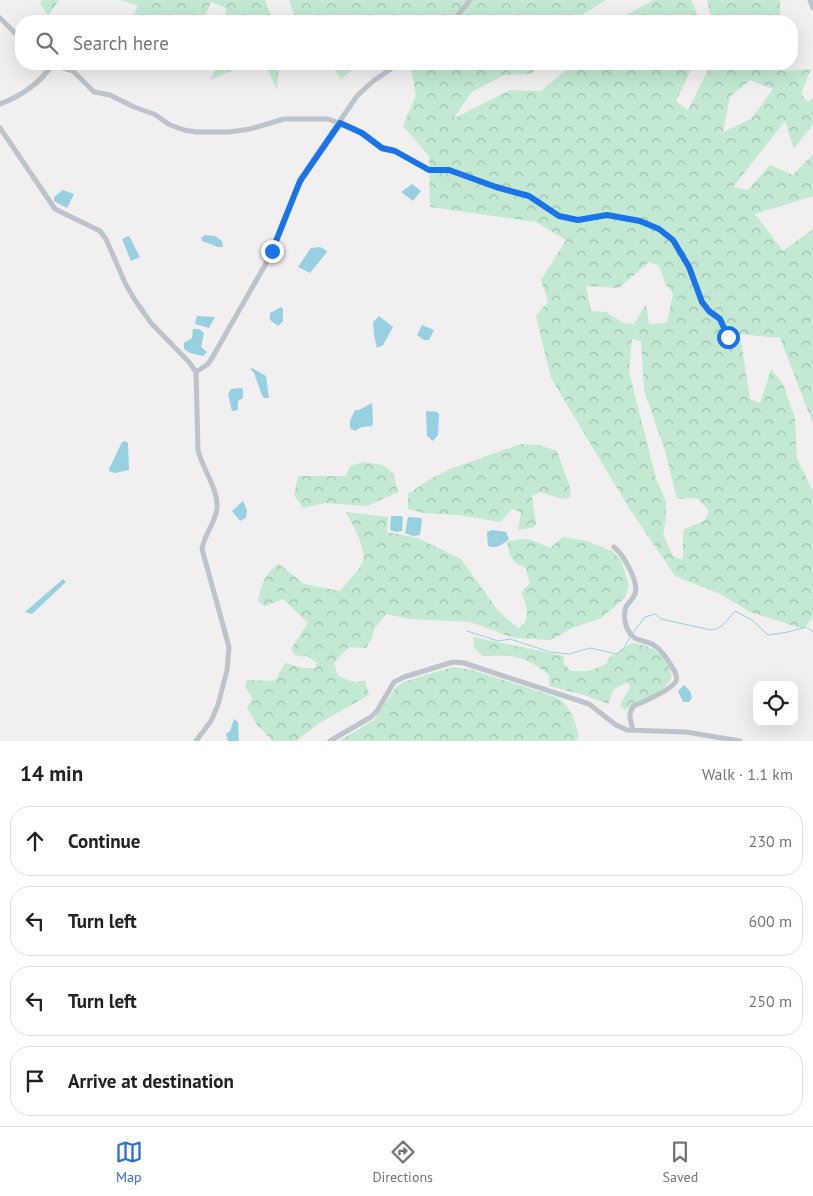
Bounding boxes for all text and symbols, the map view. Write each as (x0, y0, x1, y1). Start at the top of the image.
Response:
search box (15, 15, 798, 70)
icon: search (33, 29, 61, 57)
text: Search here (73, 31, 169, 55)
route end (261, 240, 284, 263)
route start (717, 326, 740, 349)
map controls (753, 681, 798, 726)
button: locate (753, 681, 798, 726)
text: 14 min (20, 760, 83, 787)
text: Walk · 1.1 km (702, 764, 793, 784)
icon: ahead (21, 827, 49, 855)
text: Continue (68, 829, 140, 853)
text: 230 m (749, 831, 792, 851)
icon: left (21, 907, 49, 935)
text: Turn left (68, 909, 137, 933)
text: 600 m (749, 911, 792, 931)
icon: left (21, 987, 49, 1015)
text: Turn left (68, 989, 137, 1013)
text: 250 m (749, 991, 792, 1011)
icon: arrive (21, 1067, 49, 1095)
text: Arrive at destination (68, 1069, 234, 1093)
tab: Map (115, 1138, 143, 1186)
tab: Directions (372, 1138, 433, 1186)
tab: Saved (663, 1138, 698, 1186)

